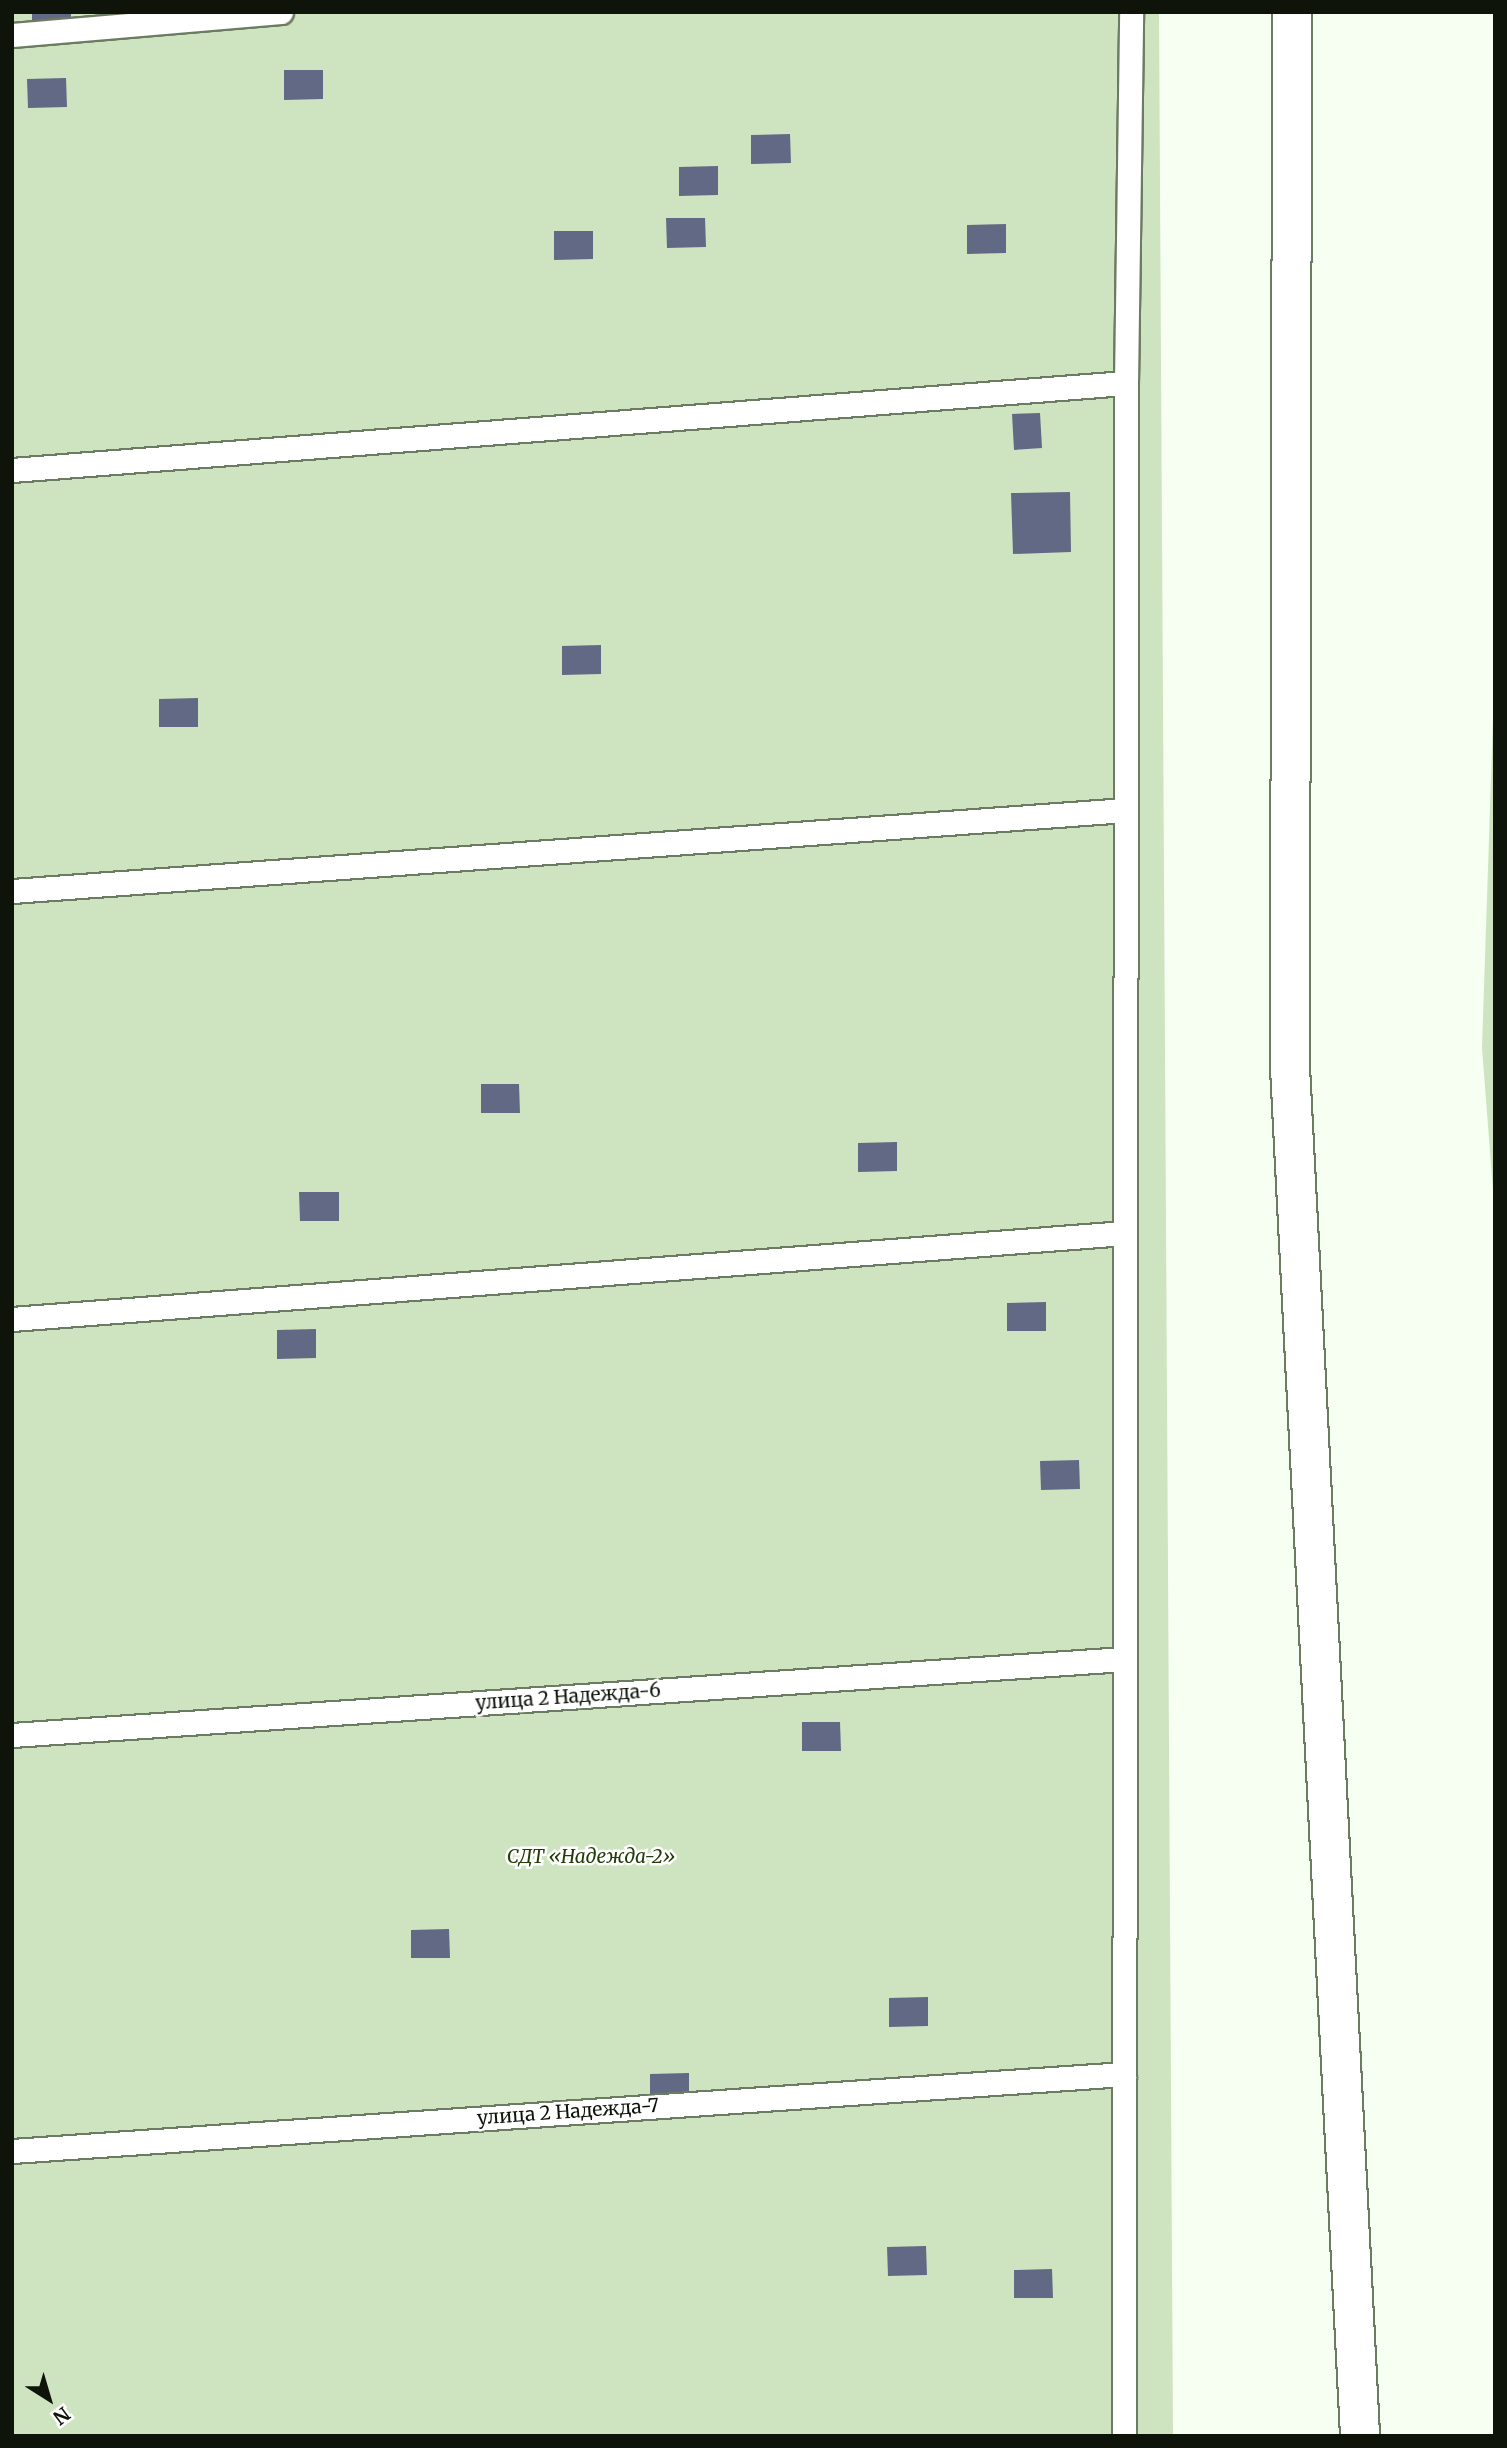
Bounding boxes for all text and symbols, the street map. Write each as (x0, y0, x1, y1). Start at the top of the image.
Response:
street label: улица 2 Надежда-6 (475, 1679, 661, 1715)
park label: СДТ «Надежда-2» (507, 1846, 675, 1868)
street label: улица 2 Надежда-7 (476, 2094, 660, 2130)
north arrow (14, 2364, 84, 2434)
text: N (48, 2402, 75, 2430)

